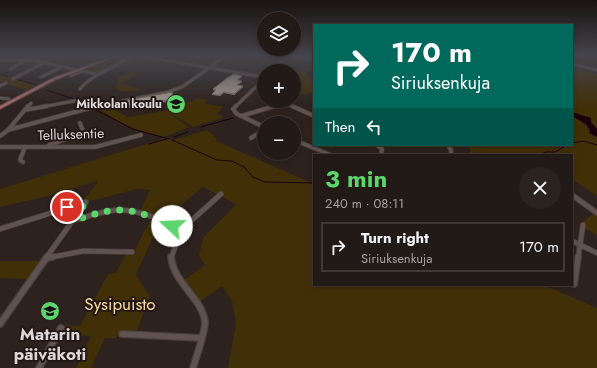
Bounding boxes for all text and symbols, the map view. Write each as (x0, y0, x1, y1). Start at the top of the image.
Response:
map controls (257, 12, 301, 160)
button: layers (257, 12, 301, 56)
text: 170 m (391, 32, 472, 73)
icon: right (325, 40, 377, 92)
button: + (257, 64, 301, 108)
text: Siriuksenkuja (391, 70, 490, 96)
school or university icon: Mikkolan koulu (165, 93, 187, 115)
place label: Mikkolan koulu (76, 95, 162, 113)
button: − (257, 116, 301, 160)
text: Then (325, 116, 355, 138)
icon: left (363, 116, 385, 138)
street label: Telluksentie (37, 123, 105, 145)
text: 3 min (325, 161, 387, 196)
button: close (519, 167, 561, 209)
pin (50, 190, 84, 224)
text: 240 m · 08:11 (325, 194, 404, 213)
icon: arrive (56, 196, 78, 218)
position arrow (151, 205, 193, 247)
text: Turn right (361, 227, 429, 249)
icon: right (327, 236, 349, 258)
text: 170 m (519, 236, 559, 258)
text: Siriuksenkuja (361, 249, 433, 268)
park label: Sysipuisto (84, 292, 156, 316)
school or university icon: Matarin päiväkoti (39, 300, 61, 322)
place label: Matarin päiväkoti (14, 322, 86, 366)

